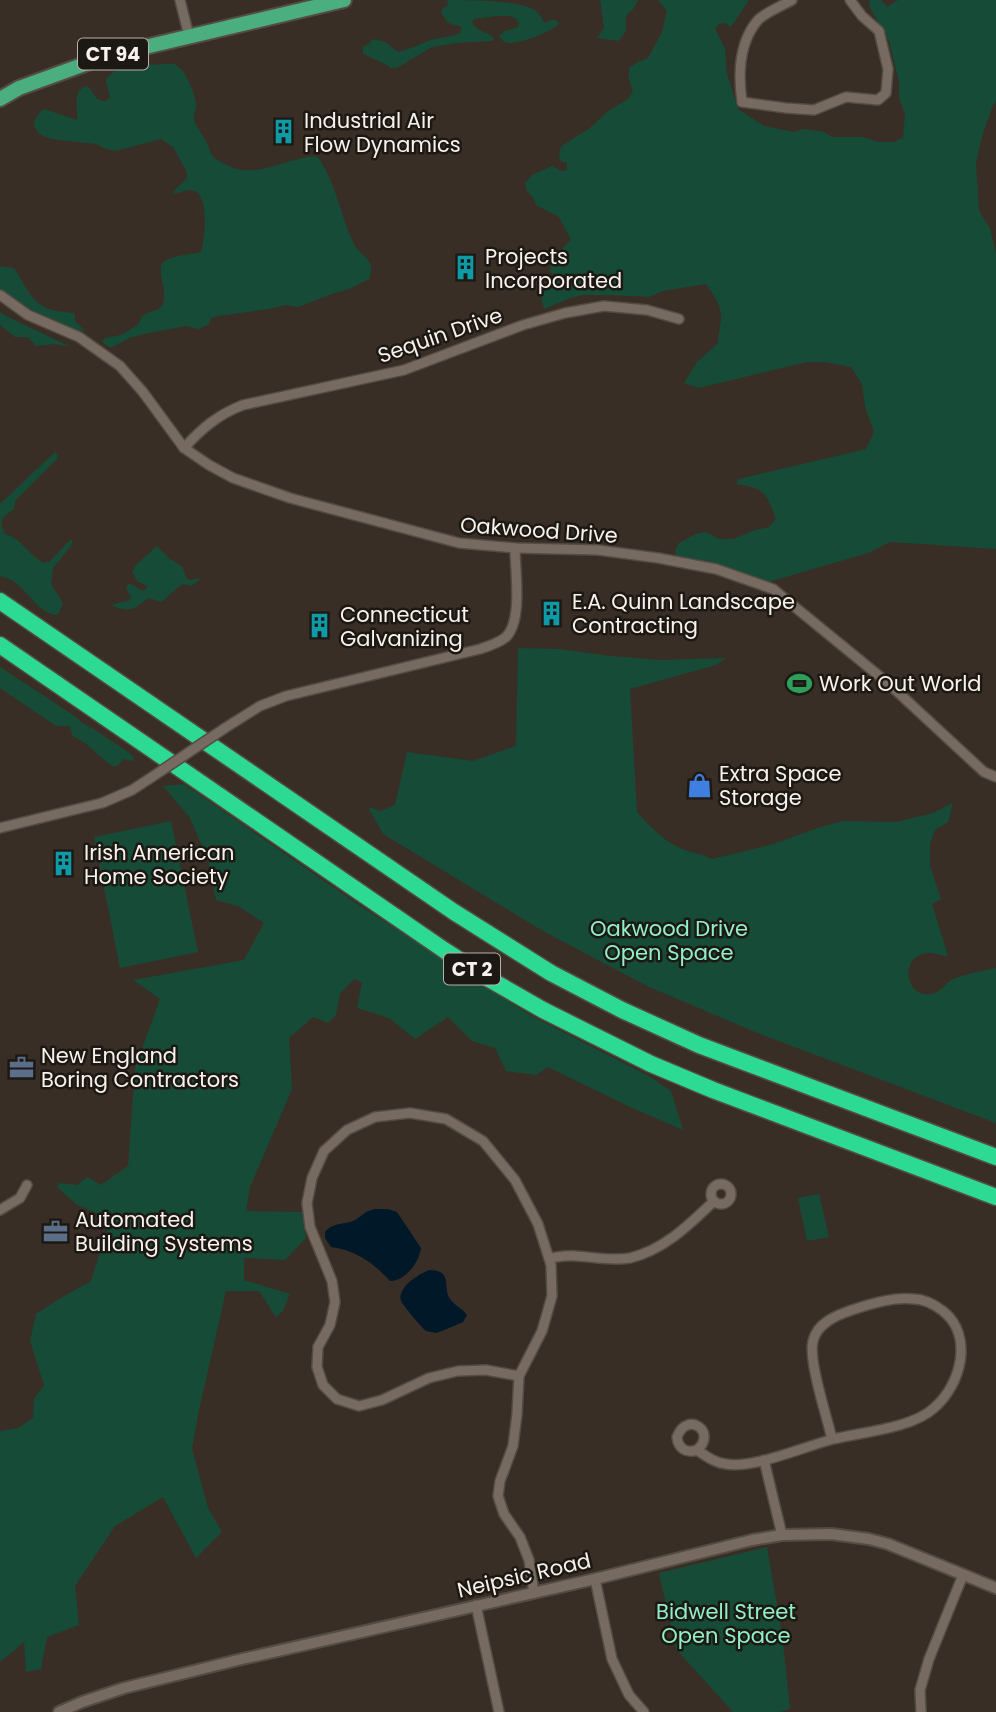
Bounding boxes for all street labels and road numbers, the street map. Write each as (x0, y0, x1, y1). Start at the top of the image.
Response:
road number: CT 94 (78, 38, 148, 70)
street label: Sequin Drive (374, 300, 506, 370)
street label: Oakwood Drive (459, 510, 619, 550)
road number: CT 2 (444, 953, 500, 984)
street label: Neipsic Road (454, 1546, 594, 1604)

